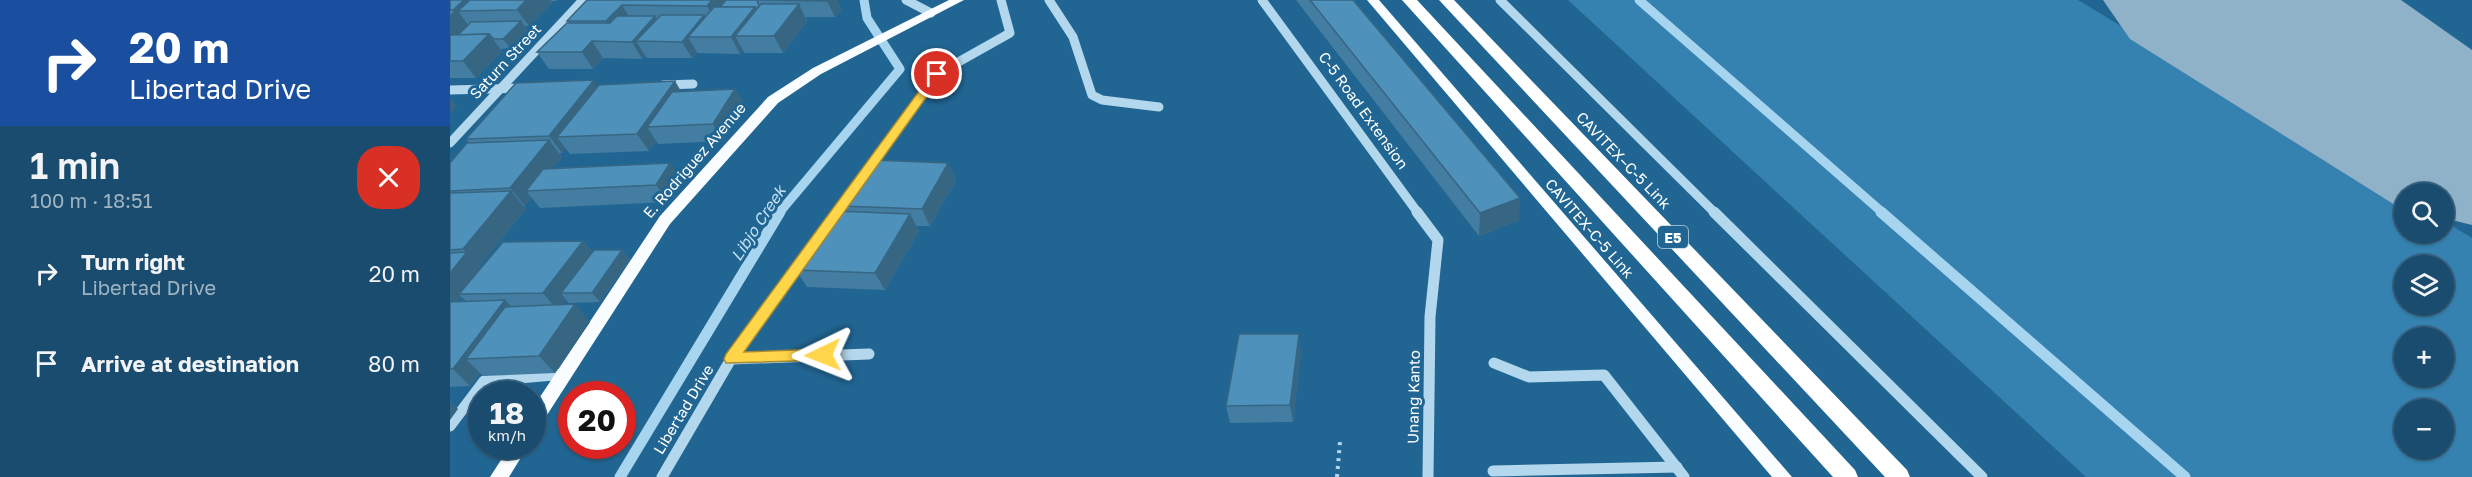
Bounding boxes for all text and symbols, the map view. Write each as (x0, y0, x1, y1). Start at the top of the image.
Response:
street label: Saturn Street (466, 20, 544, 102)
text: 20 m (129, 22, 229, 72)
icon: right (30, 24, 108, 102)
pin (911, 48, 962, 99)
street label: C-5 Road Extension (1315, 48, 1413, 172)
icon: arrive (920, 57, 953, 90)
text: Libertad Drive (129, 73, 311, 105)
street label: E. Rodriguez Avenue (639, 98, 749, 221)
street label: CAVITEX–C-5 Link (1573, 108, 1675, 213)
text: 1 min (30, 144, 120, 187)
button: close (357, 146, 420, 209)
street label: CAVITEX-C-5 Link (1542, 175, 1638, 282)
water label: Libjo Creek (726, 180, 791, 264)
map controls (2394, 183, 2454, 459)
button: search (2394, 183, 2454, 243)
text: 100 m · 18:51 (30, 188, 152, 212)
road number: E5 (1658, 226, 1688, 248)
text: Turn right (81, 248, 185, 275)
button: layers (2394, 255, 2454, 315)
icon: right (30, 257, 63, 290)
text: 20 m (369, 260, 420, 287)
text: Libertad Drive (81, 275, 216, 299)
position arrow (791, 323, 855, 387)
button: + (2394, 327, 2454, 387)
icon: arrive (30, 347, 63, 380)
text: Arrive at destination (81, 350, 299, 377)
text: 80 m (368, 350, 420, 377)
street label: Unang Kanto (1403, 350, 1423, 444)
street label: Libertad Drive (649, 361, 717, 457)
speed limit sign: 20 (558, 381, 636, 459)
text: 18 (490, 395, 524, 431)
button: − (2394, 399, 2454, 459)
text: km/h (488, 426, 526, 444)

